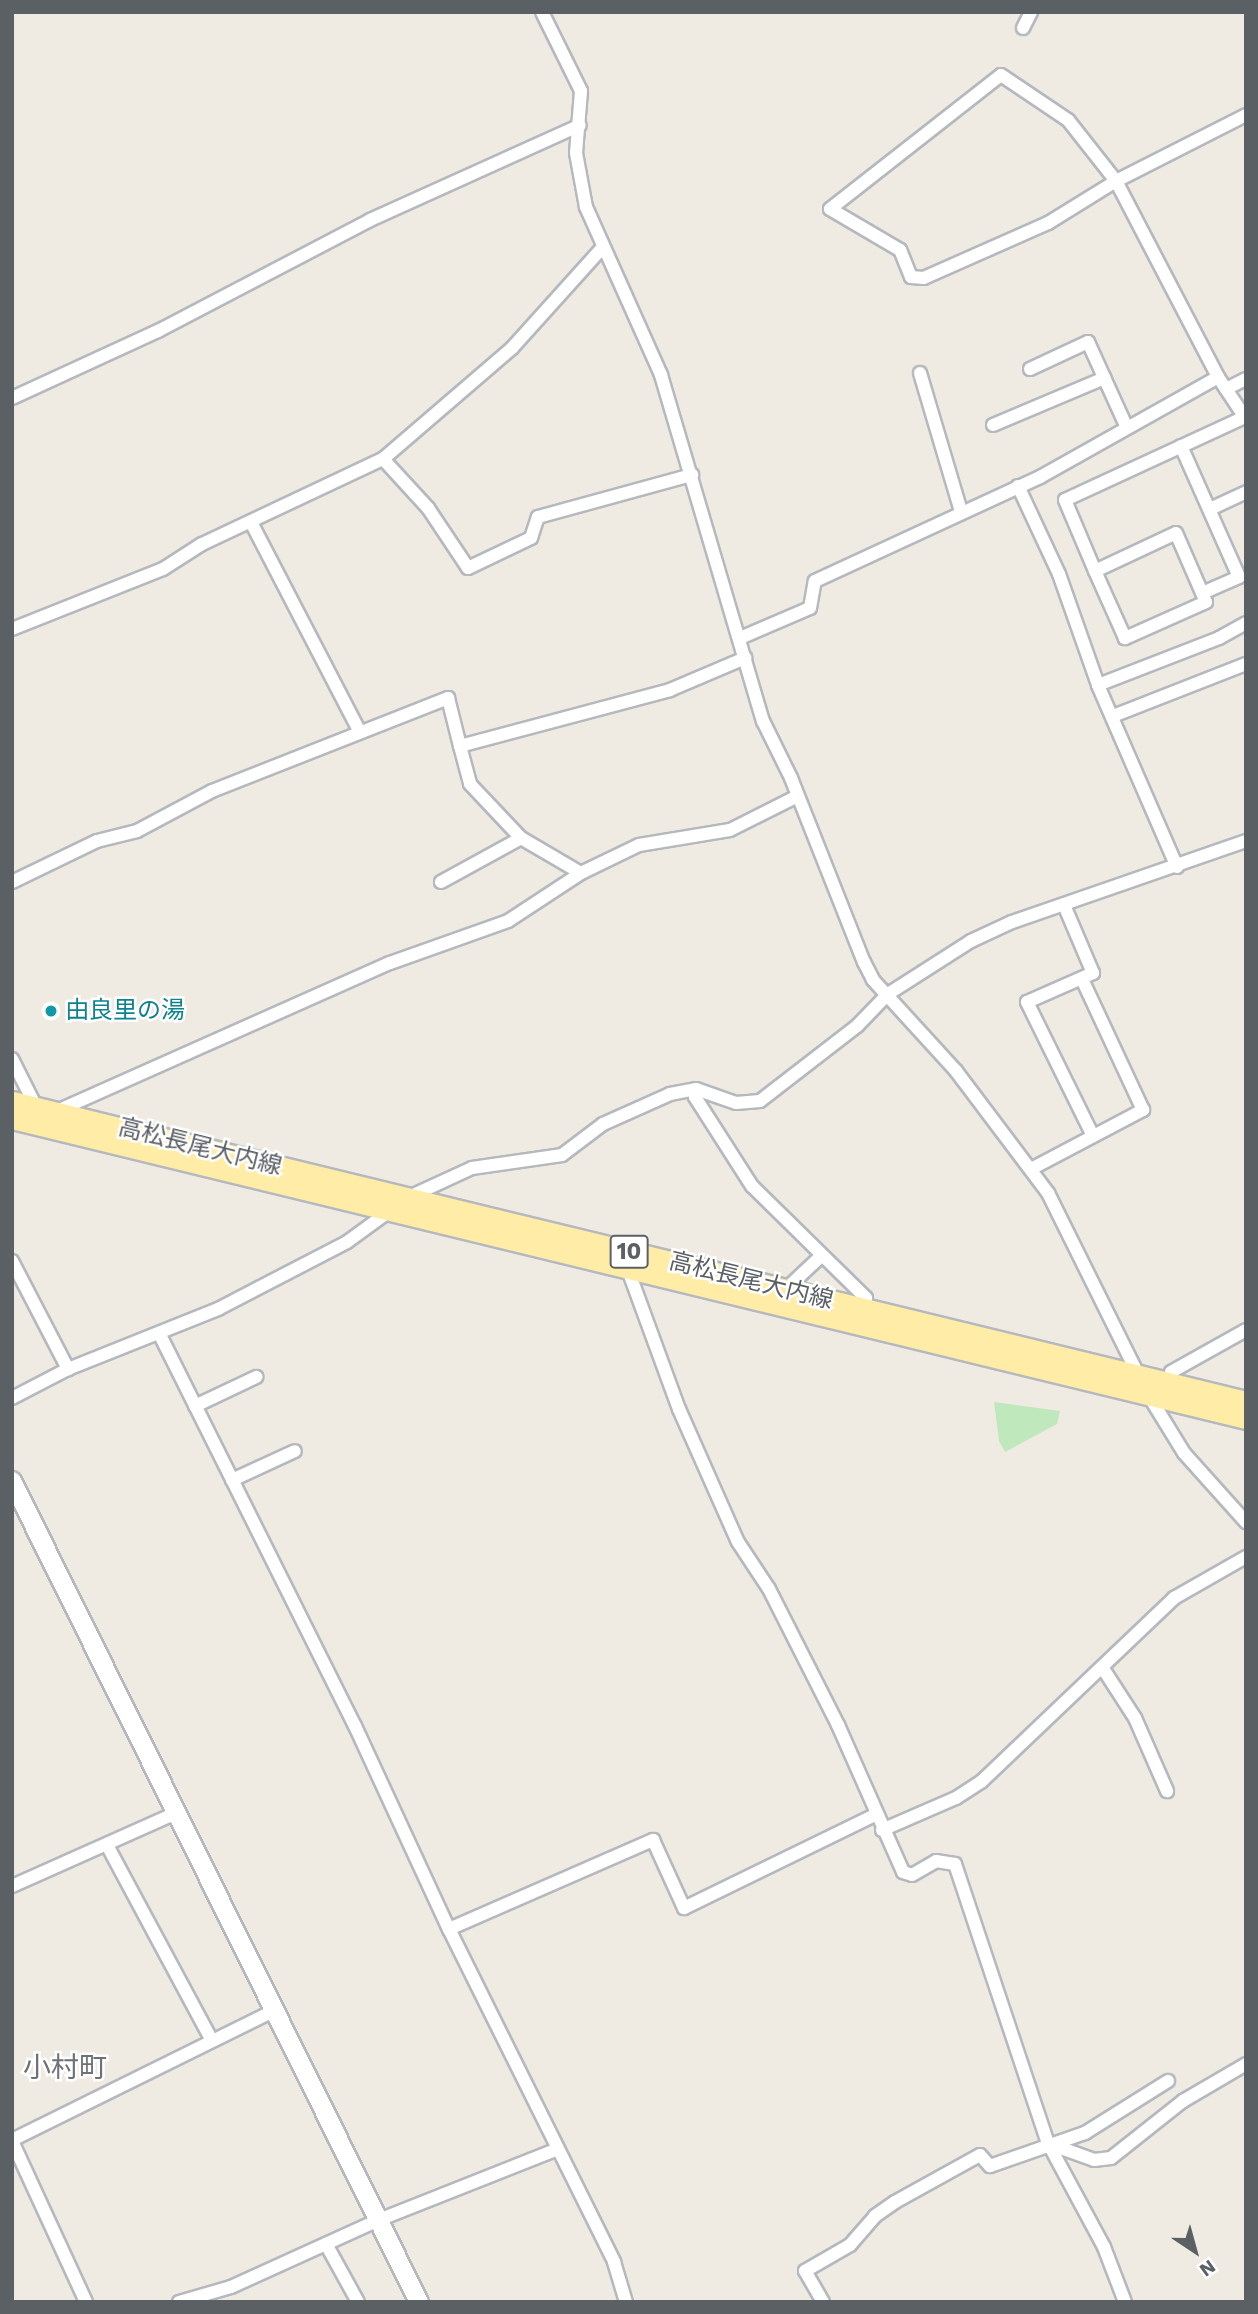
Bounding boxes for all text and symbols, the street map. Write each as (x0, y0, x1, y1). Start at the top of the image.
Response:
place label: 由良里の湯 (65, 997, 185, 1025)
marker: 由良里の湯 (43, 1003, 59, 1019)
street label: 高松長尾大内線 (115, 1113, 285, 1181)
road number: 10 (608, 1232, 650, 1272)
street label: 高松長尾大内線 (666, 1247, 836, 1315)
district label: 小村町 (23, 2051, 107, 2085)
north arrow (1160, 2216, 1230, 2286)
text: N (1195, 2255, 1220, 2282)

